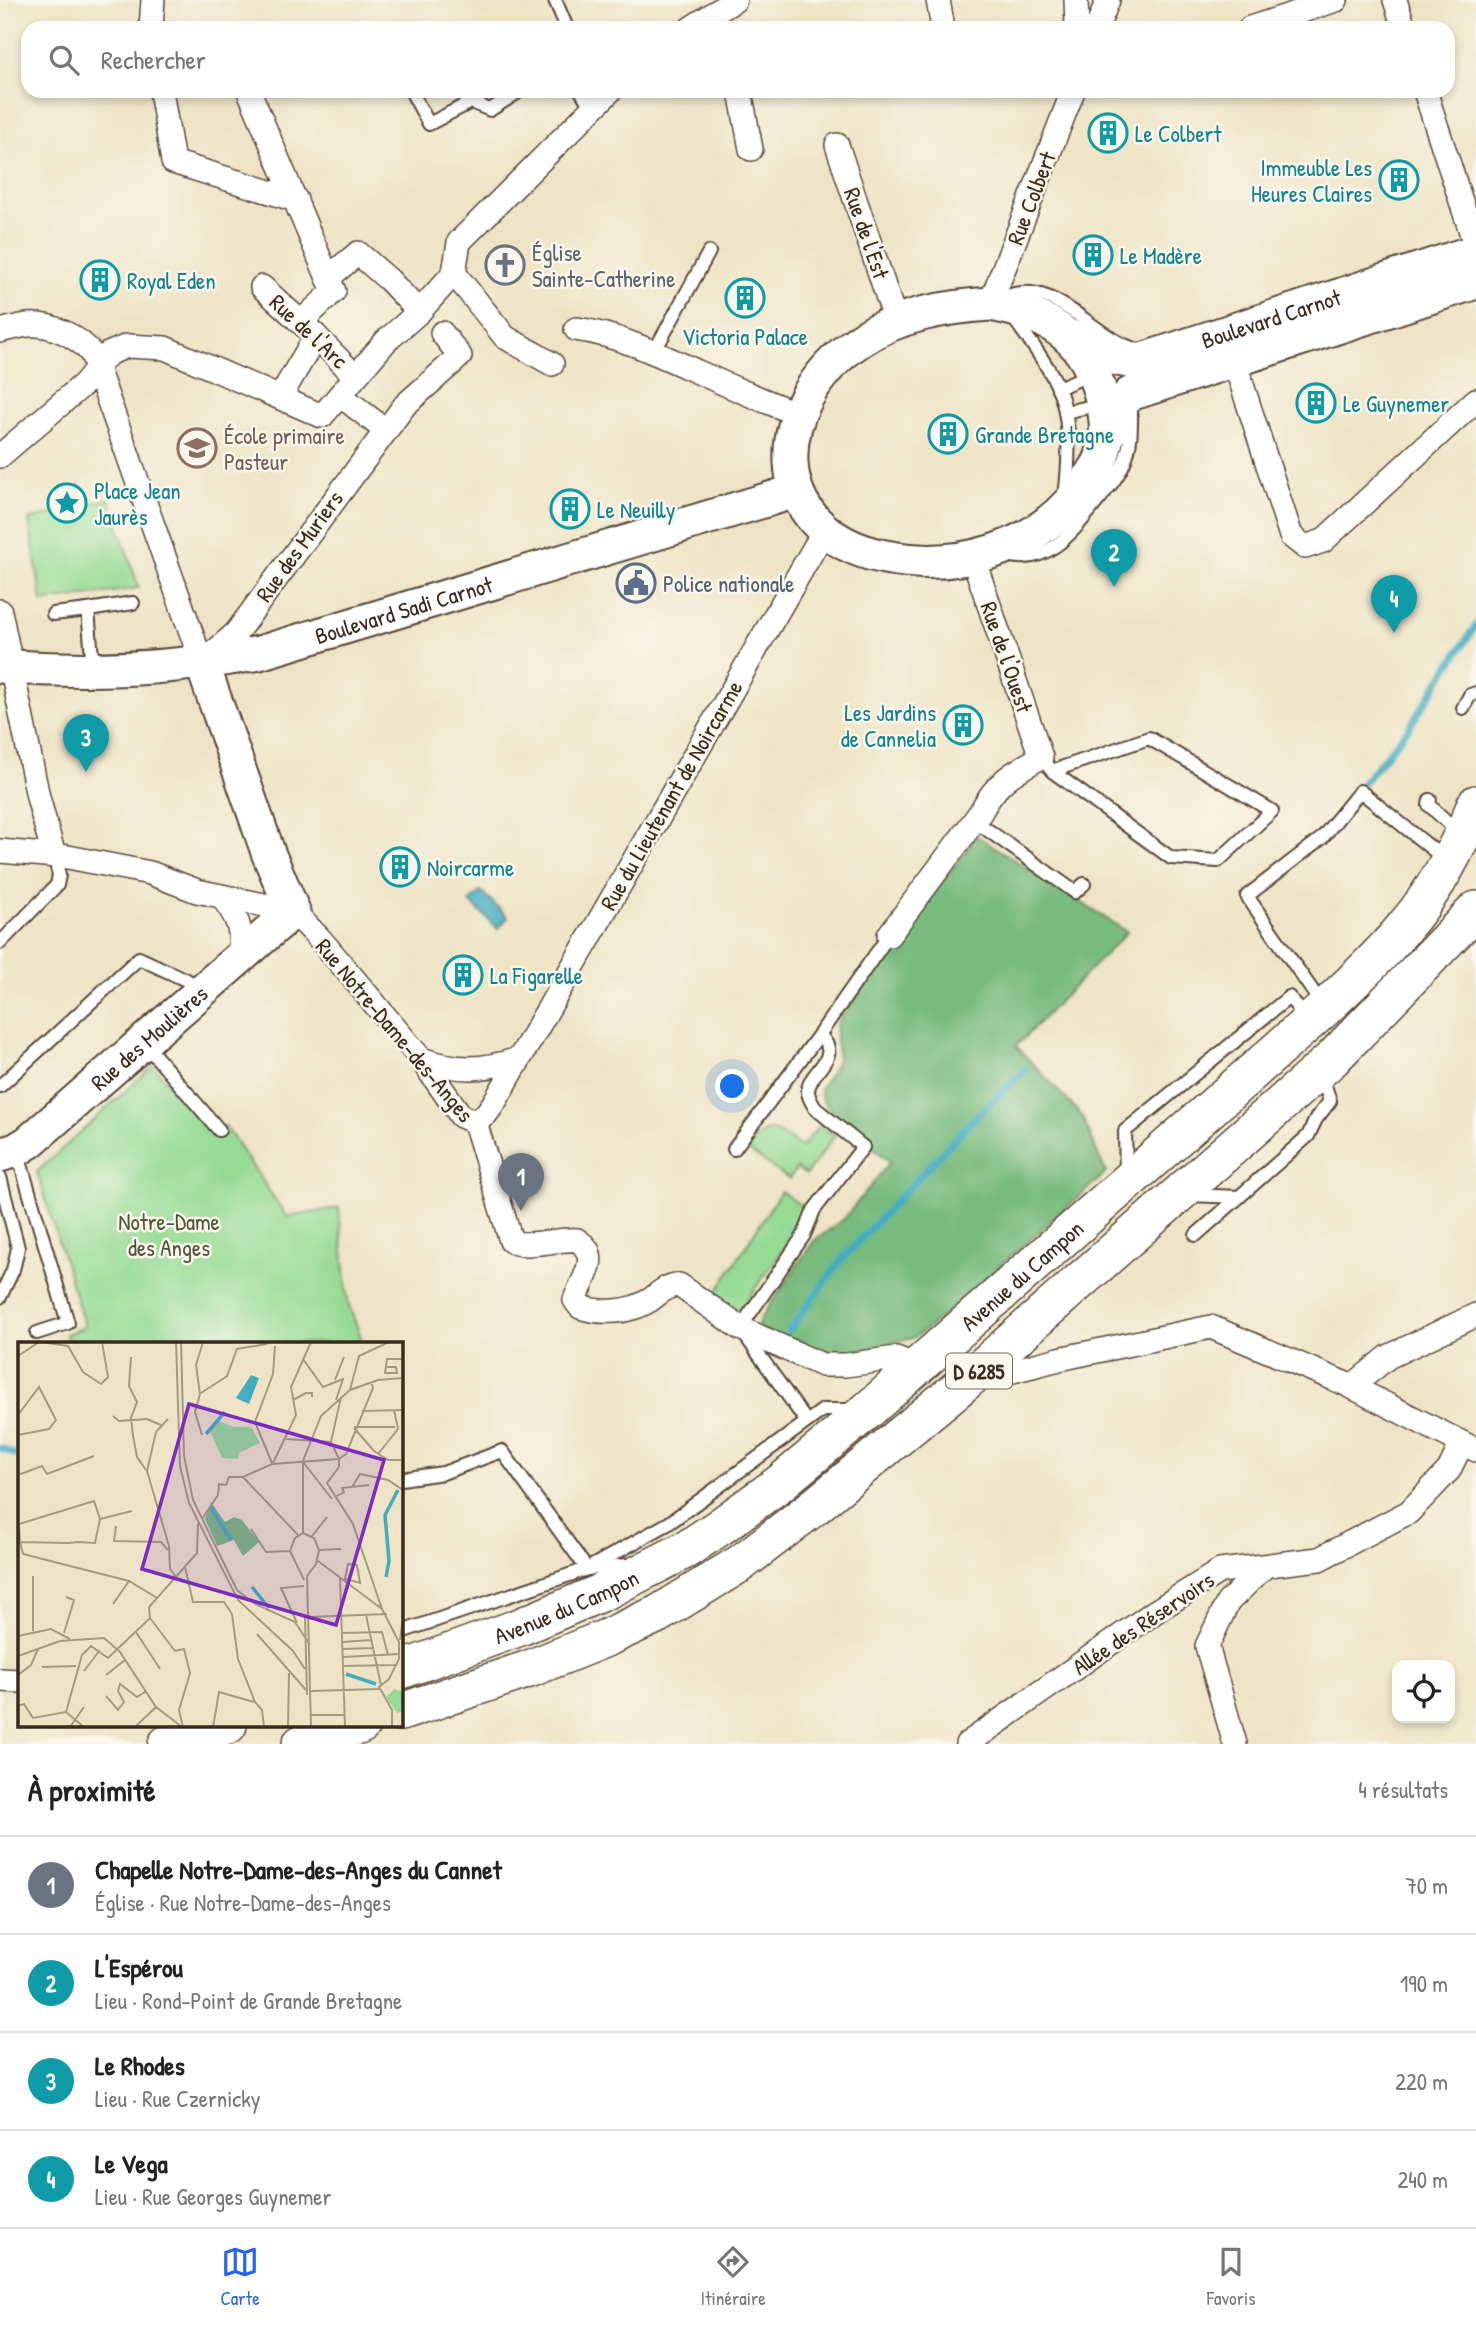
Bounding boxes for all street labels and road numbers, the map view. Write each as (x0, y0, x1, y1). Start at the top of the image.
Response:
street label: Rue Colbert (999, 146, 1063, 249)
street label: Rue de l'Est (837, 183, 897, 284)
street label: Boulevard Carnot (1197, 280, 1346, 355)
street label: Rue de l'Arc (263, 287, 355, 375)
street label: Rue des Muriers (248, 484, 350, 608)
street label: Boulevard Sadi Carnot (311, 568, 497, 651)
street label: Rue de l'Ouest (974, 597, 1041, 718)
street label: Rue du Lieutenant de Noircarme (593, 675, 749, 915)
street label: Rue Notre-Dame-des-Anges (309, 932, 481, 1129)
street label: Rue des Moulières (84, 978, 214, 1097)
street label: Avenue du Campon (954, 1212, 1090, 1337)
road number: D 6285 (946, 1354, 1012, 1388)
street label: Avenue du Campon (490, 1561, 643, 1651)
street label: Allée des Réservoirs (1066, 1564, 1220, 1682)

